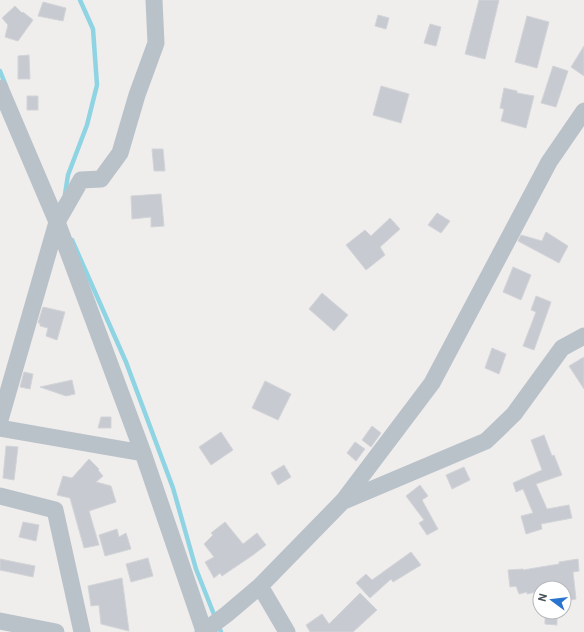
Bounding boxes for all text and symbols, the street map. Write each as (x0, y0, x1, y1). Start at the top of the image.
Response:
north arrow (532, 580, 572, 620)
text: N (536, 592, 550, 603)

